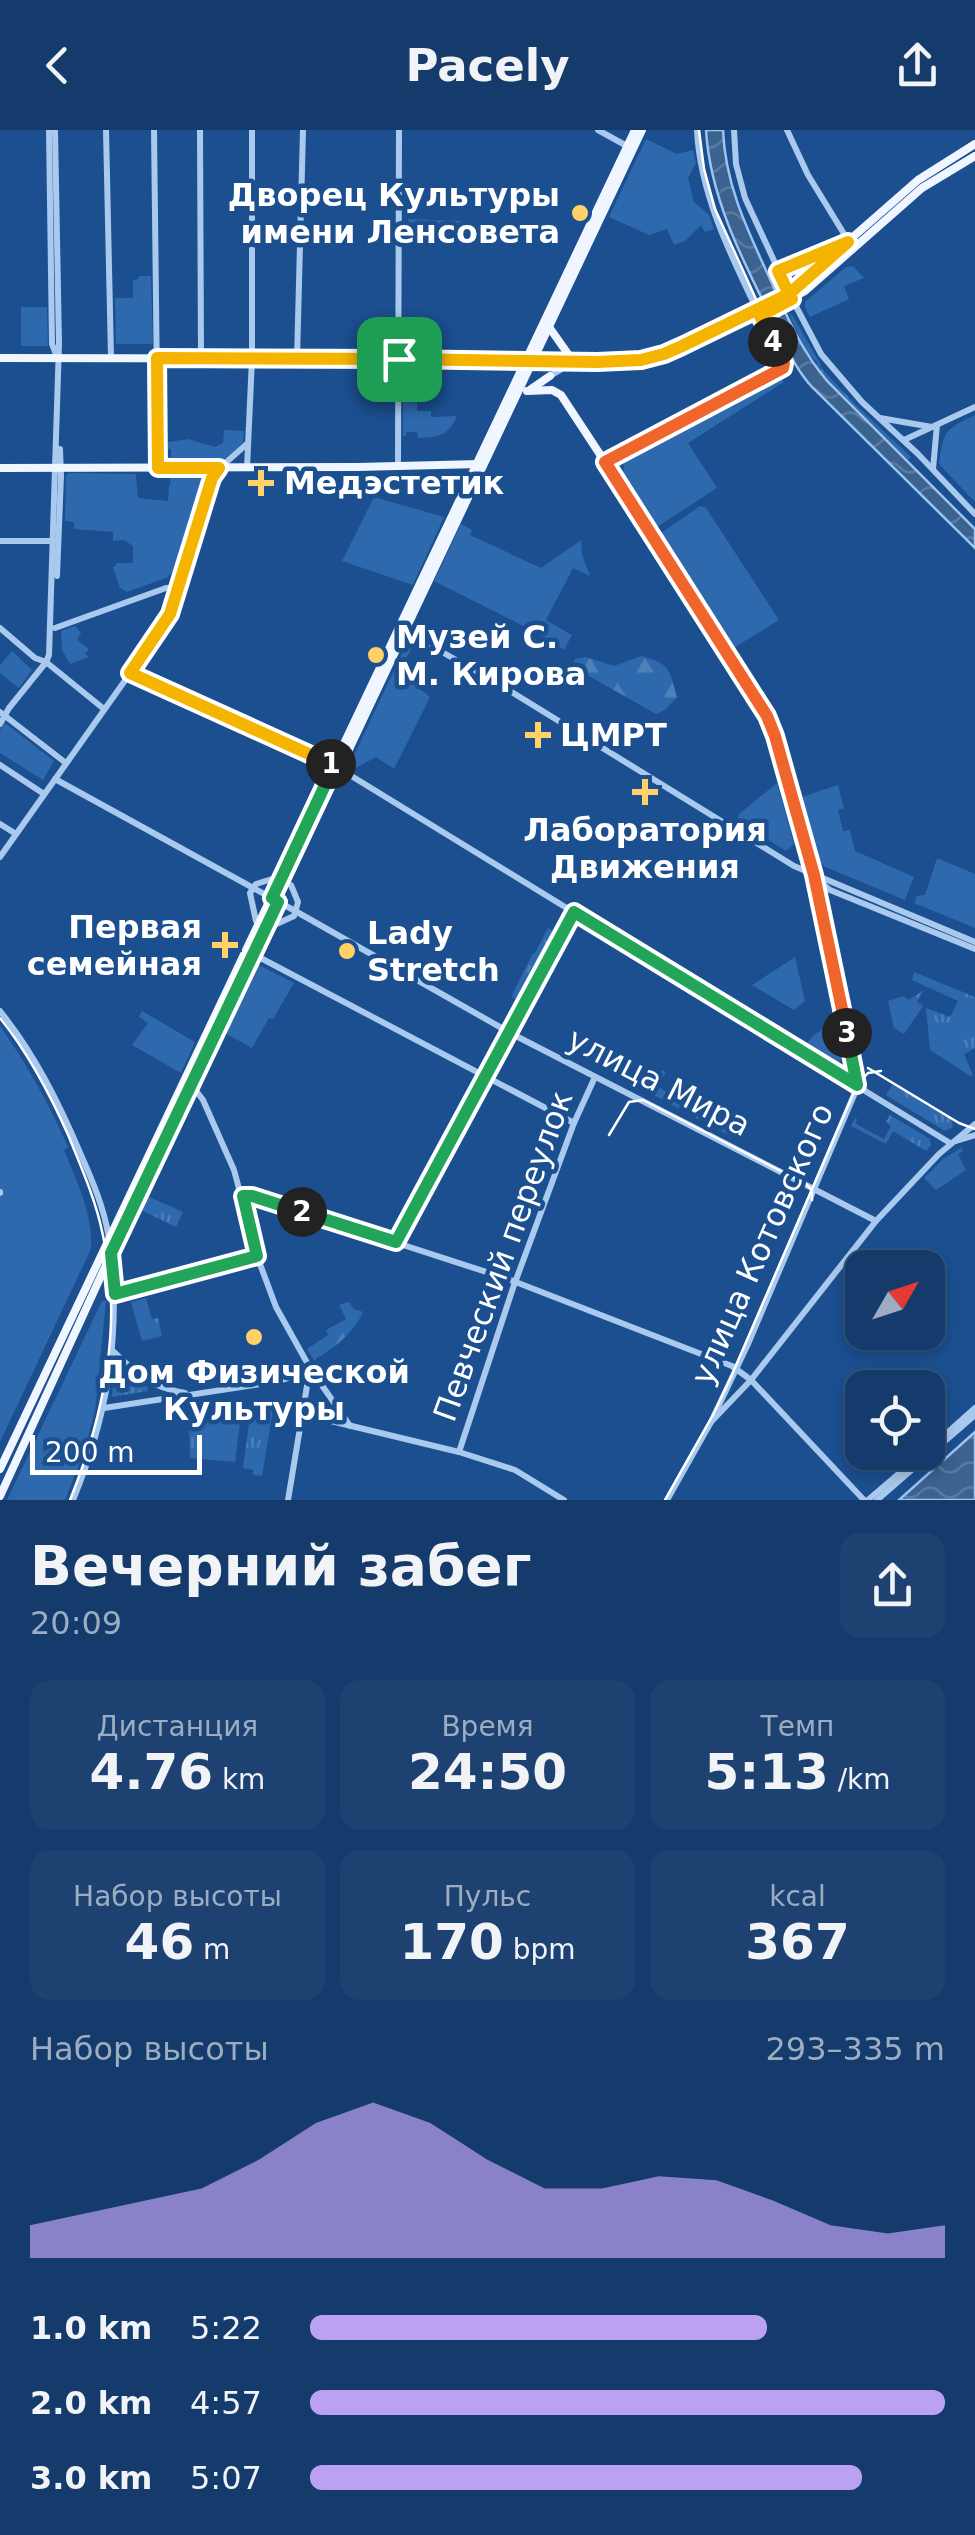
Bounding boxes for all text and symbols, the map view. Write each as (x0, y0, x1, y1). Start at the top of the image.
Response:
icon: back (30, 38, 85, 93)
icon: share (890, 38, 945, 93)
text: Pacely (405, 39, 570, 92)
place label: Дворец Культуры имени Ленсовета (228, 176, 560, 251)
marker: Дворец Культуры имени Ленсовета (569, 202, 591, 224)
pin (357, 317, 442, 402)
pin: 4 (748, 317, 798, 367)
text: 4 (763, 325, 783, 358)
icon: arrive (372, 332, 427, 387)
place label: Медэстетик (284, 464, 505, 502)
marker: Медэстетик (248, 470, 274, 496)
place label: Музей С. М. Кирова (396, 618, 586, 693)
marker: Музей С. М. Кирова (365, 644, 387, 666)
place label: ЦМРТ (560, 716, 667, 754)
marker: ЦМРТ (525, 722, 551, 748)
pin: 1 (306, 739, 356, 789)
text: 1 (321, 747, 341, 780)
marker: Лаборатория Движения (632, 779, 658, 805)
place label: Лаборатория Движения (523, 811, 767, 886)
place label: Первая семейная (27, 908, 202, 983)
place label: Lady Stretch (367, 914, 500, 989)
marker: Первая семейная (212, 932, 238, 958)
marker: Lady Stretch (336, 940, 358, 962)
pin: 3 (822, 1008, 872, 1058)
text: 3 (837, 1016, 857, 1049)
street label: улица Мира (561, 1020, 757, 1144)
street label: Певческий переулок (425, 1086, 581, 1426)
street label: улица Котовского (683, 1097, 841, 1391)
pin: 2 (277, 1187, 327, 1237)
text: 2 (292, 1195, 312, 1228)
north arrow (845, 1250, 945, 1350)
map controls (845, 1250, 945, 1470)
marker: Дом Физической Культуры (243, 1326, 265, 1348)
place label: Дом Физической Культуры (98, 1353, 410, 1428)
button: locate (845, 1370, 945, 1470)
scale bar (30, 1430, 202, 1474)
text: 200 m (45, 1436, 135, 1469)
button: share (840, 1533, 945, 1638)
text: Вечерний забег (30, 1534, 531, 1598)
text: 20:09 (30, 1604, 122, 1642)
text: Дистанция (97, 1710, 258, 1743)
text: Время (441, 1710, 534, 1743)
text: Темп (761, 1710, 834, 1743)
text: 4.76 (90, 1743, 213, 1801)
text: 24:50 (408, 1743, 567, 1801)
text: 5:13 (704, 1743, 829, 1801)
text: km (213, 1763, 265, 1796)
text: /km (829, 1763, 891, 1796)
text: Набор высоты (73, 1880, 282, 1913)
text: Пульс (444, 1880, 531, 1913)
text: kcal (769, 1880, 826, 1913)
text: 46 (125, 1913, 194, 1971)
text: 170 (399, 1913, 504, 1971)
text: 367 (745, 1913, 850, 1971)
text: m (194, 1933, 230, 1966)
text: bpm (504, 1933, 576, 1966)
text: Набор высоты (30, 2030, 269, 2068)
text: 293–335 m (766, 2030, 945, 2068)
text: 1.0 km (30, 2309, 152, 2347)
text: 5:22 (190, 2309, 262, 2347)
text: 2.0 km (30, 2384, 152, 2422)
text: 4:57 (190, 2384, 262, 2422)
text: 3.0 km (30, 2459, 152, 2497)
text: 5:07 (190, 2459, 262, 2497)

